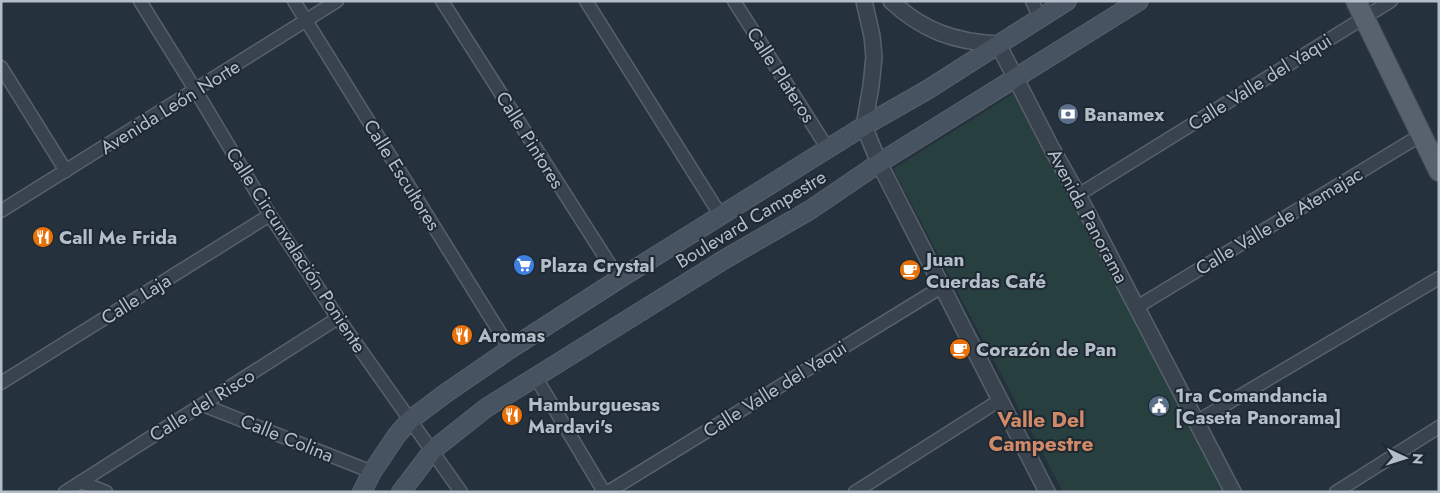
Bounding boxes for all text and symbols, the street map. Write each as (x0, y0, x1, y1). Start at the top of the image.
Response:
street label: Calle Plateros (740, 22, 822, 128)
street label: Calle Valle del Yaqui (1183, 27, 1337, 137)
street label: Avenida León Norte (95, 53, 245, 161)
street label: Calle Pintores (489, 86, 571, 194)
place label: Banamex (1084, 101, 1165, 128)
bank icon: Banamex (1056, 102, 1080, 126)
street label: Calle Escultores (357, 114, 447, 236)
street label: Calle Circunvalación Poniente (219, 142, 373, 358)
street label: Avenida Panorama (1041, 144, 1135, 288)
street label: Calle Valle de Atemajac (1190, 160, 1368, 282)
street label: Boulevard Campestre (671, 163, 832, 275)
place label: Call Me Frida (59, 224, 177, 251)
restaurant icon: Call Me Frida (31, 225, 55, 249)
place label: Juan Cuerdas Café (922, 246, 1046, 295)
place label: Plaza Crystal (540, 252, 655, 279)
supermarket icon: Plaza Crystal (512, 253, 536, 277)
cafe icon: Juan Cuerdas Café (898, 258, 922, 282)
street label: Calle Laja (96, 267, 176, 331)
place label: Aromas (477, 322, 546, 349)
restaurant icon: Aromas (450, 323, 474, 347)
street label: Calle Valle del Yaqui (698, 334, 852, 444)
place label: Corazón de Pan (976, 336, 1117, 363)
cafe icon: Corazón de Pan (948, 337, 972, 361)
street label: Calle del Risco (144, 362, 260, 448)
place label: 1ra Comandancia [Caseta Panorama] (1175, 382, 1341, 431)
place label: Hamburguesas Mardavi's (528, 391, 660, 440)
public building icon: 1ra Comandancia [Caseta Panorama] (1147, 394, 1171, 418)
restaurant icon: Hamburguesas Mardavi's (500, 403, 524, 427)
district label: Valle Del Campestre (989, 405, 1093, 459)
street label: Calle Colina (236, 407, 338, 469)
north arrow (1380, 433, 1430, 483)
text: N (1408, 453, 1428, 465)

